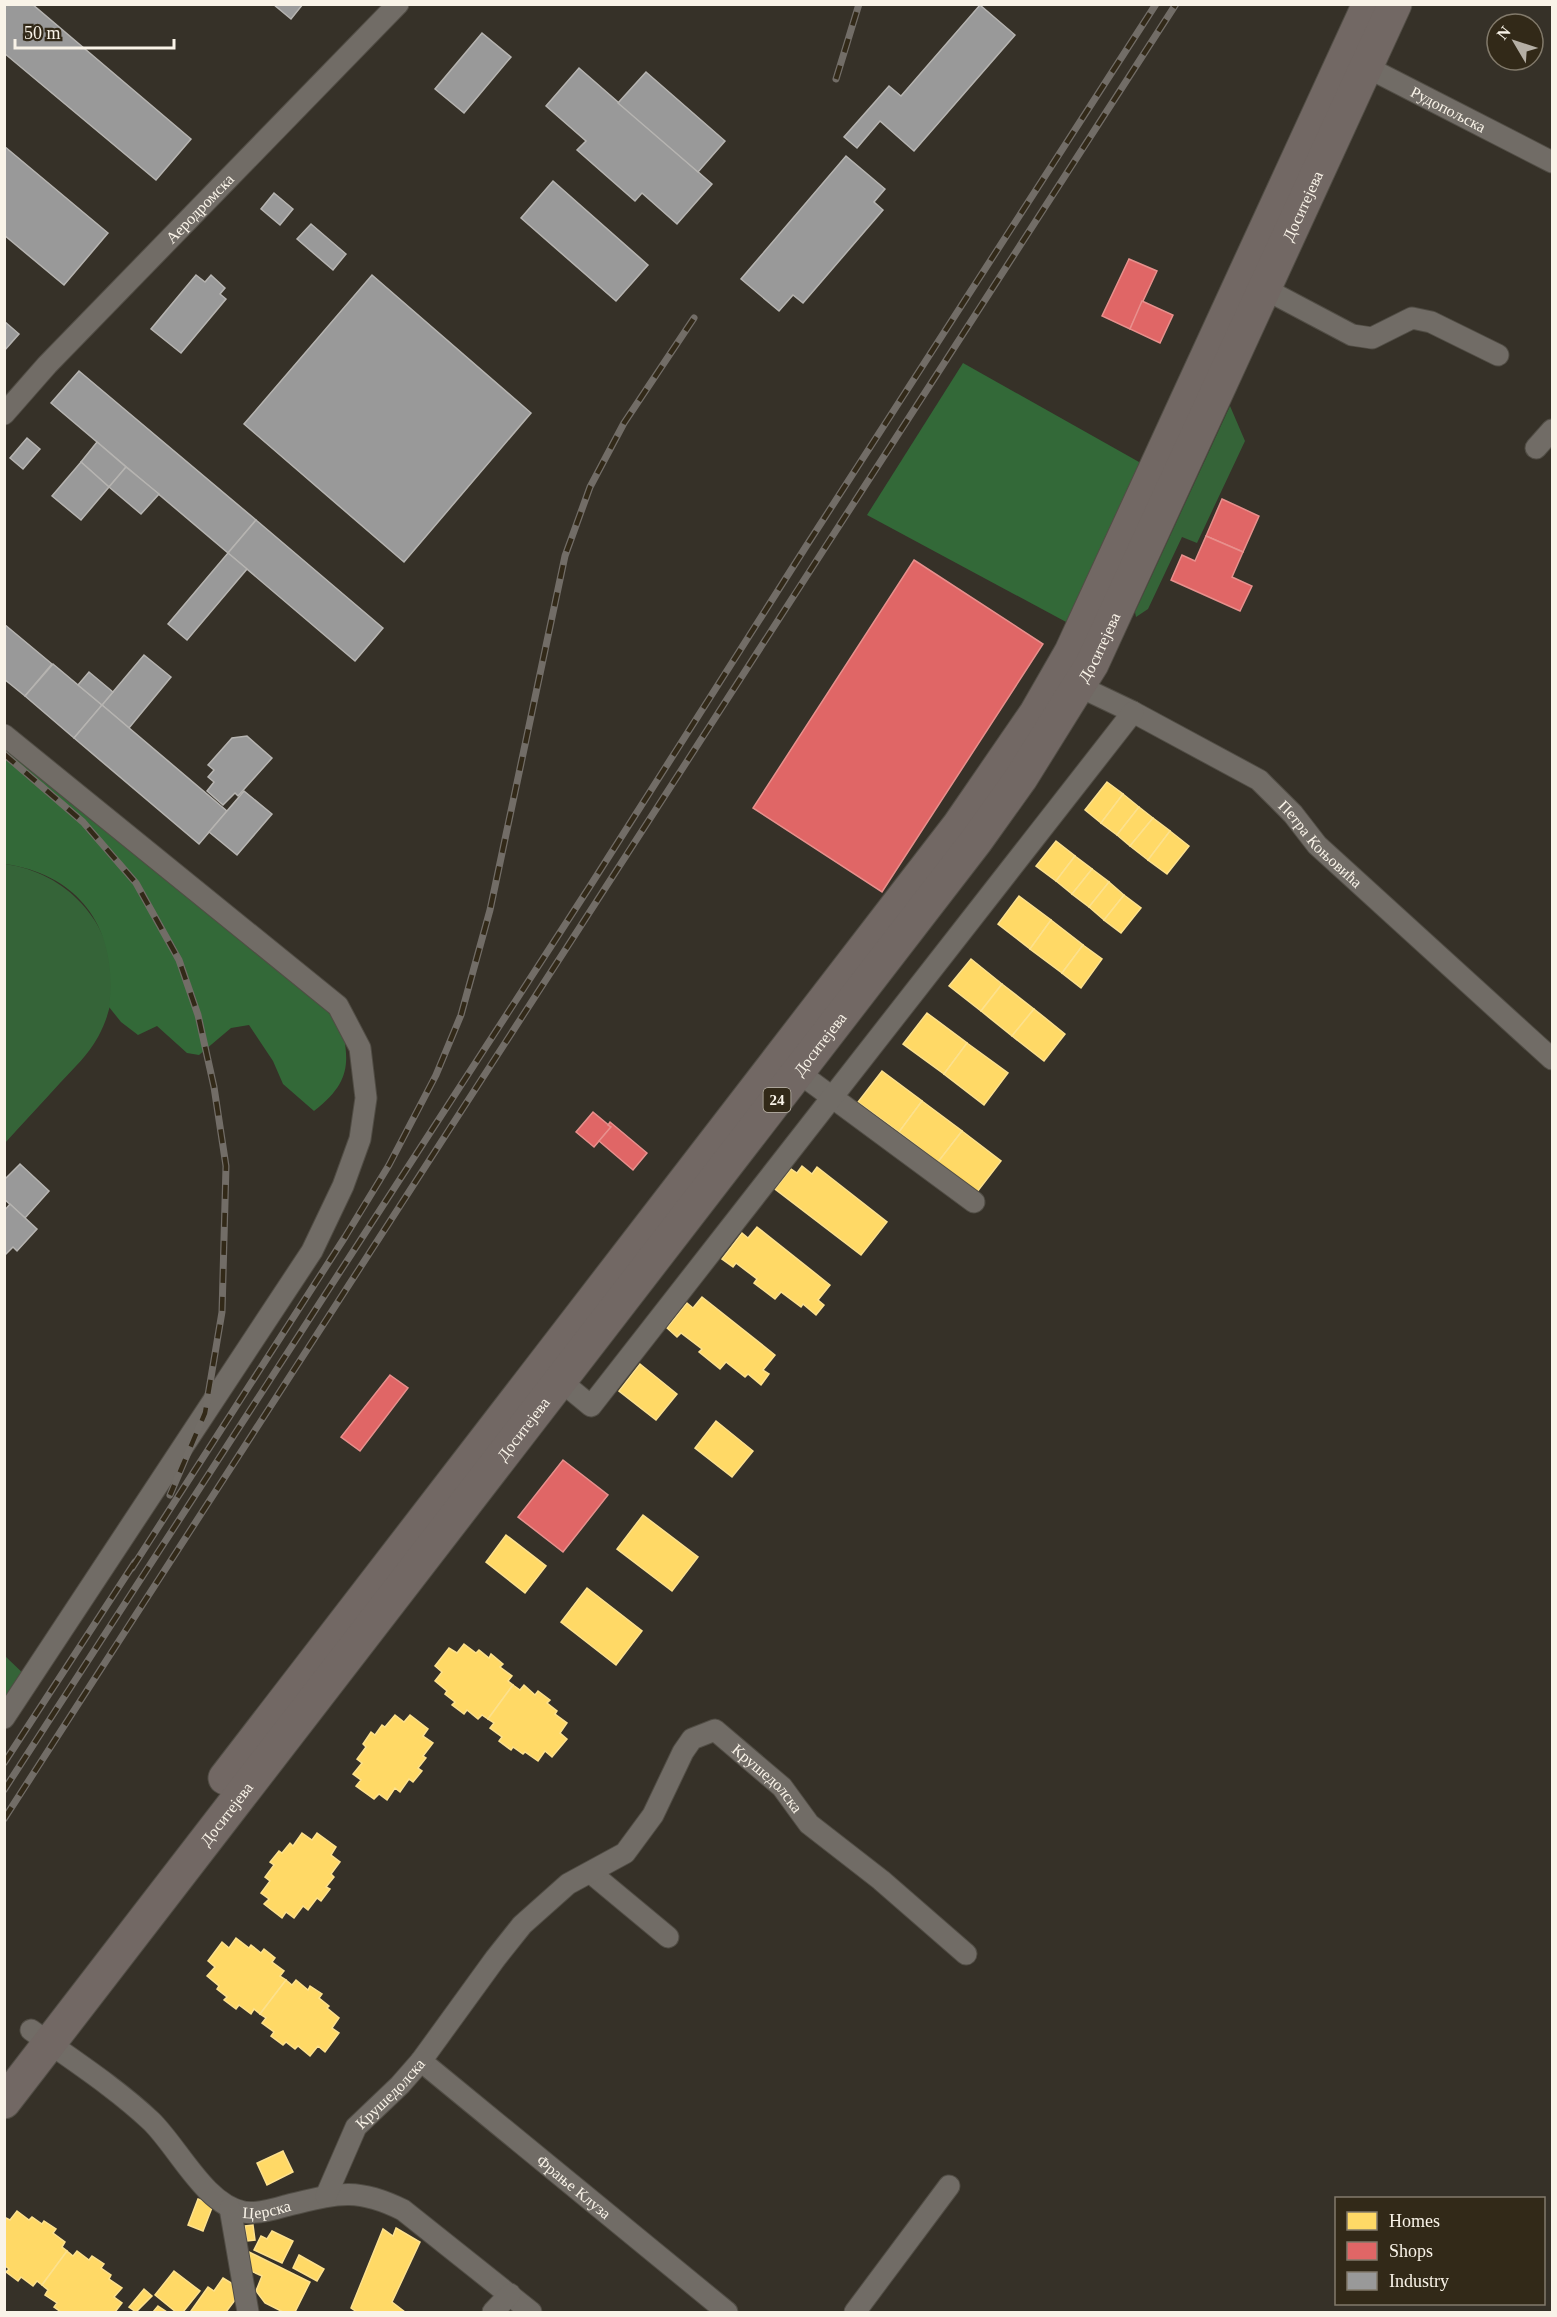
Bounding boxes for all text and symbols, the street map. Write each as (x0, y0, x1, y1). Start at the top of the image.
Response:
scale bar (15, 12, 174, 50)
north arrow (1485, 12, 1545, 72)
text: 50 m (24, 23, 61, 43)
text: N (1493, 23, 1514, 43)
street label: Рудопољска (1408, 83, 1489, 135)
street label: Доситејева (1279, 168, 1326, 244)
street label: Аеродромска (162, 170, 237, 246)
street label: Доситејева (1075, 610, 1123, 686)
street label: Петра Коњовића (1276, 797, 1366, 891)
street label: Доситејева (790, 1009, 849, 1079)
road number: 24 (764, 1088, 790, 1112)
street label: Доситејева (493, 1394, 553, 1464)
street label: Крушедолска (729, 1740, 806, 1816)
street label: Доситејева (197, 1779, 256, 1849)
street label: Крушедолска (352, 2055, 428, 2132)
street label: Фрање Клуза (534, 2151, 614, 2222)
street label: Церска (242, 2196, 292, 2222)
legend (1335, 2197, 1545, 2305)
text: Homes (1389, 2211, 1440, 2231)
text: Shops (1389, 2241, 1433, 2261)
text: Industry (1389, 2271, 1449, 2291)

